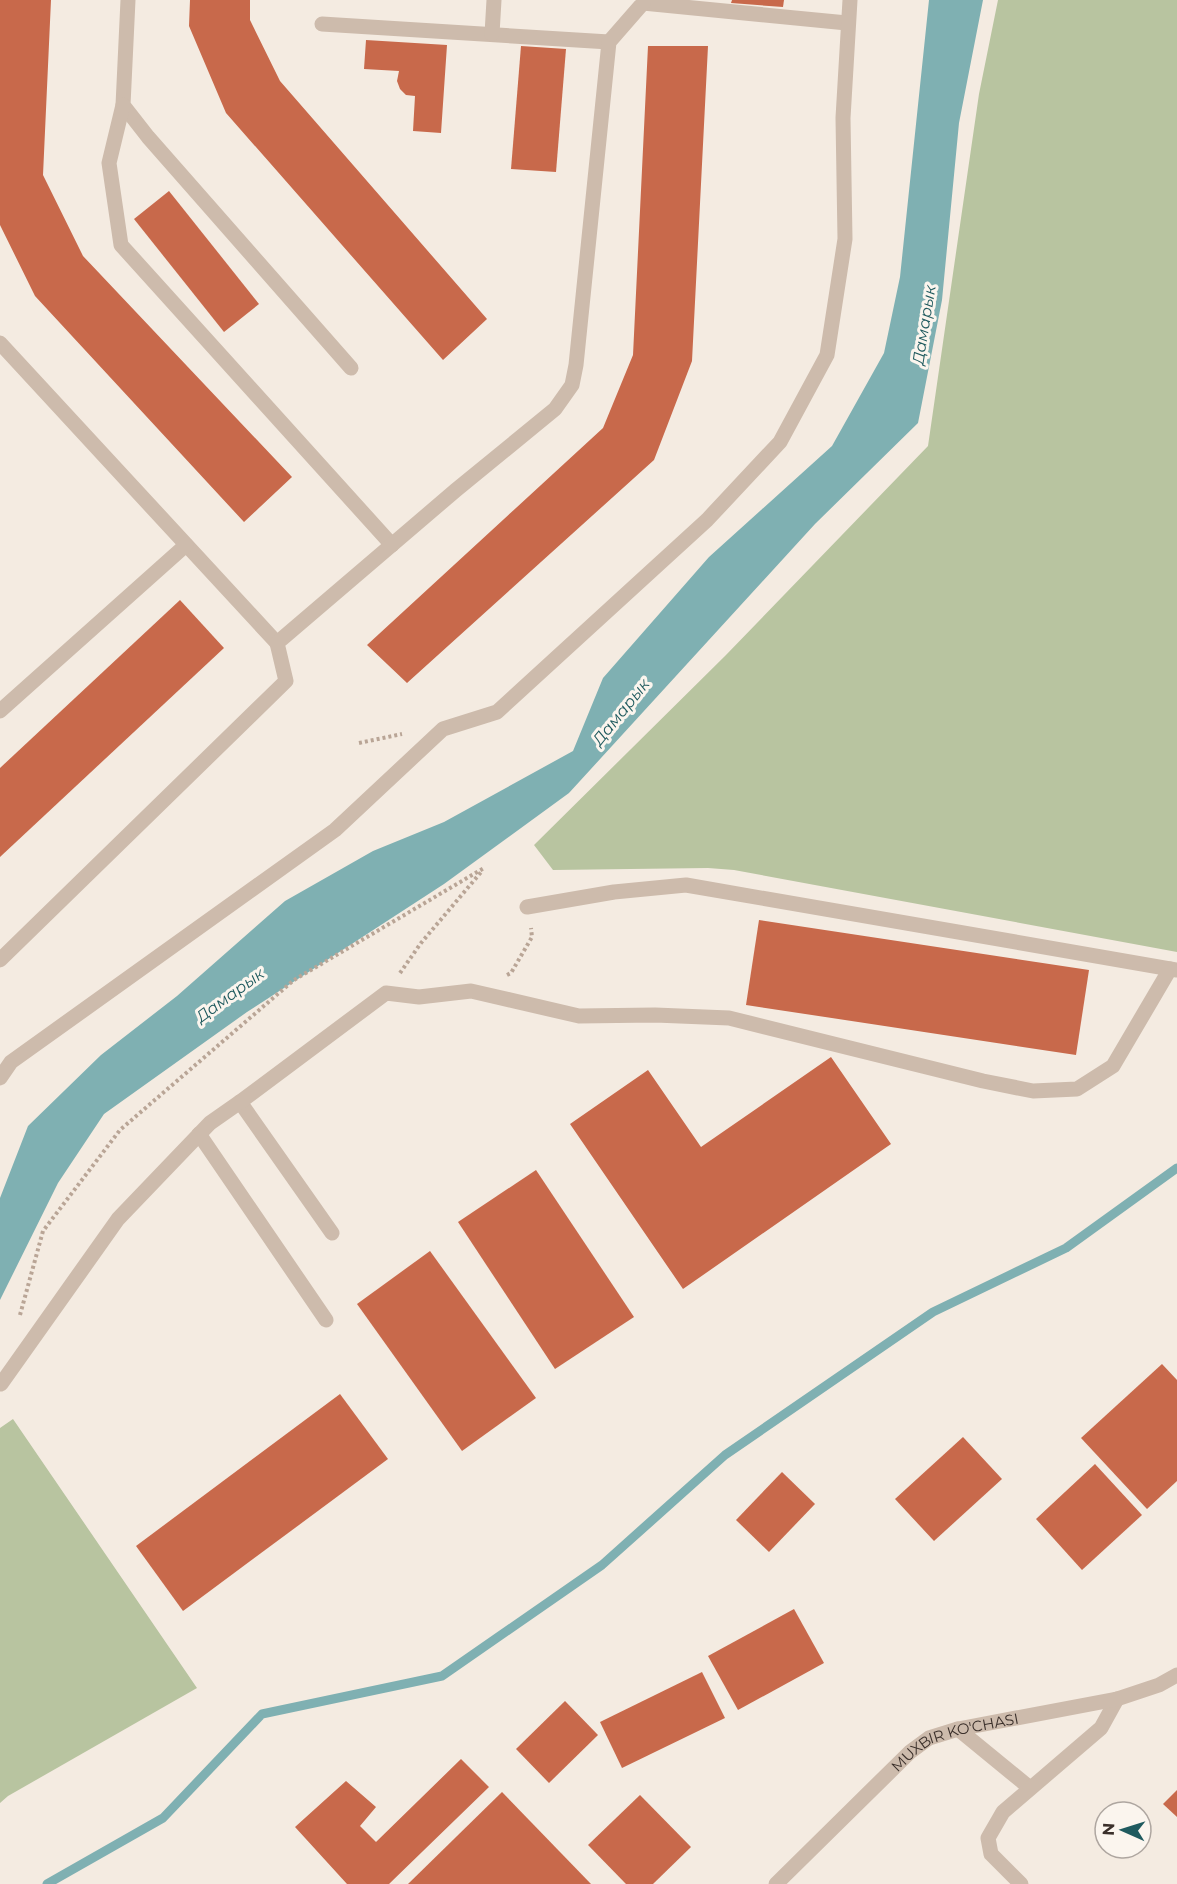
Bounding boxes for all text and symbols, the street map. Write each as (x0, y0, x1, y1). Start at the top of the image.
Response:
water label: Дамарык (908, 283, 940, 368)
water label: Дамарык (587, 674, 654, 751)
water label: Дамарык (190, 963, 269, 1027)
street label: MUXBIR KO'CHASI (887, 1708, 1020, 1775)
north arrow (1093, 1800, 1153, 1860)
text: N (1099, 1822, 1118, 1836)

